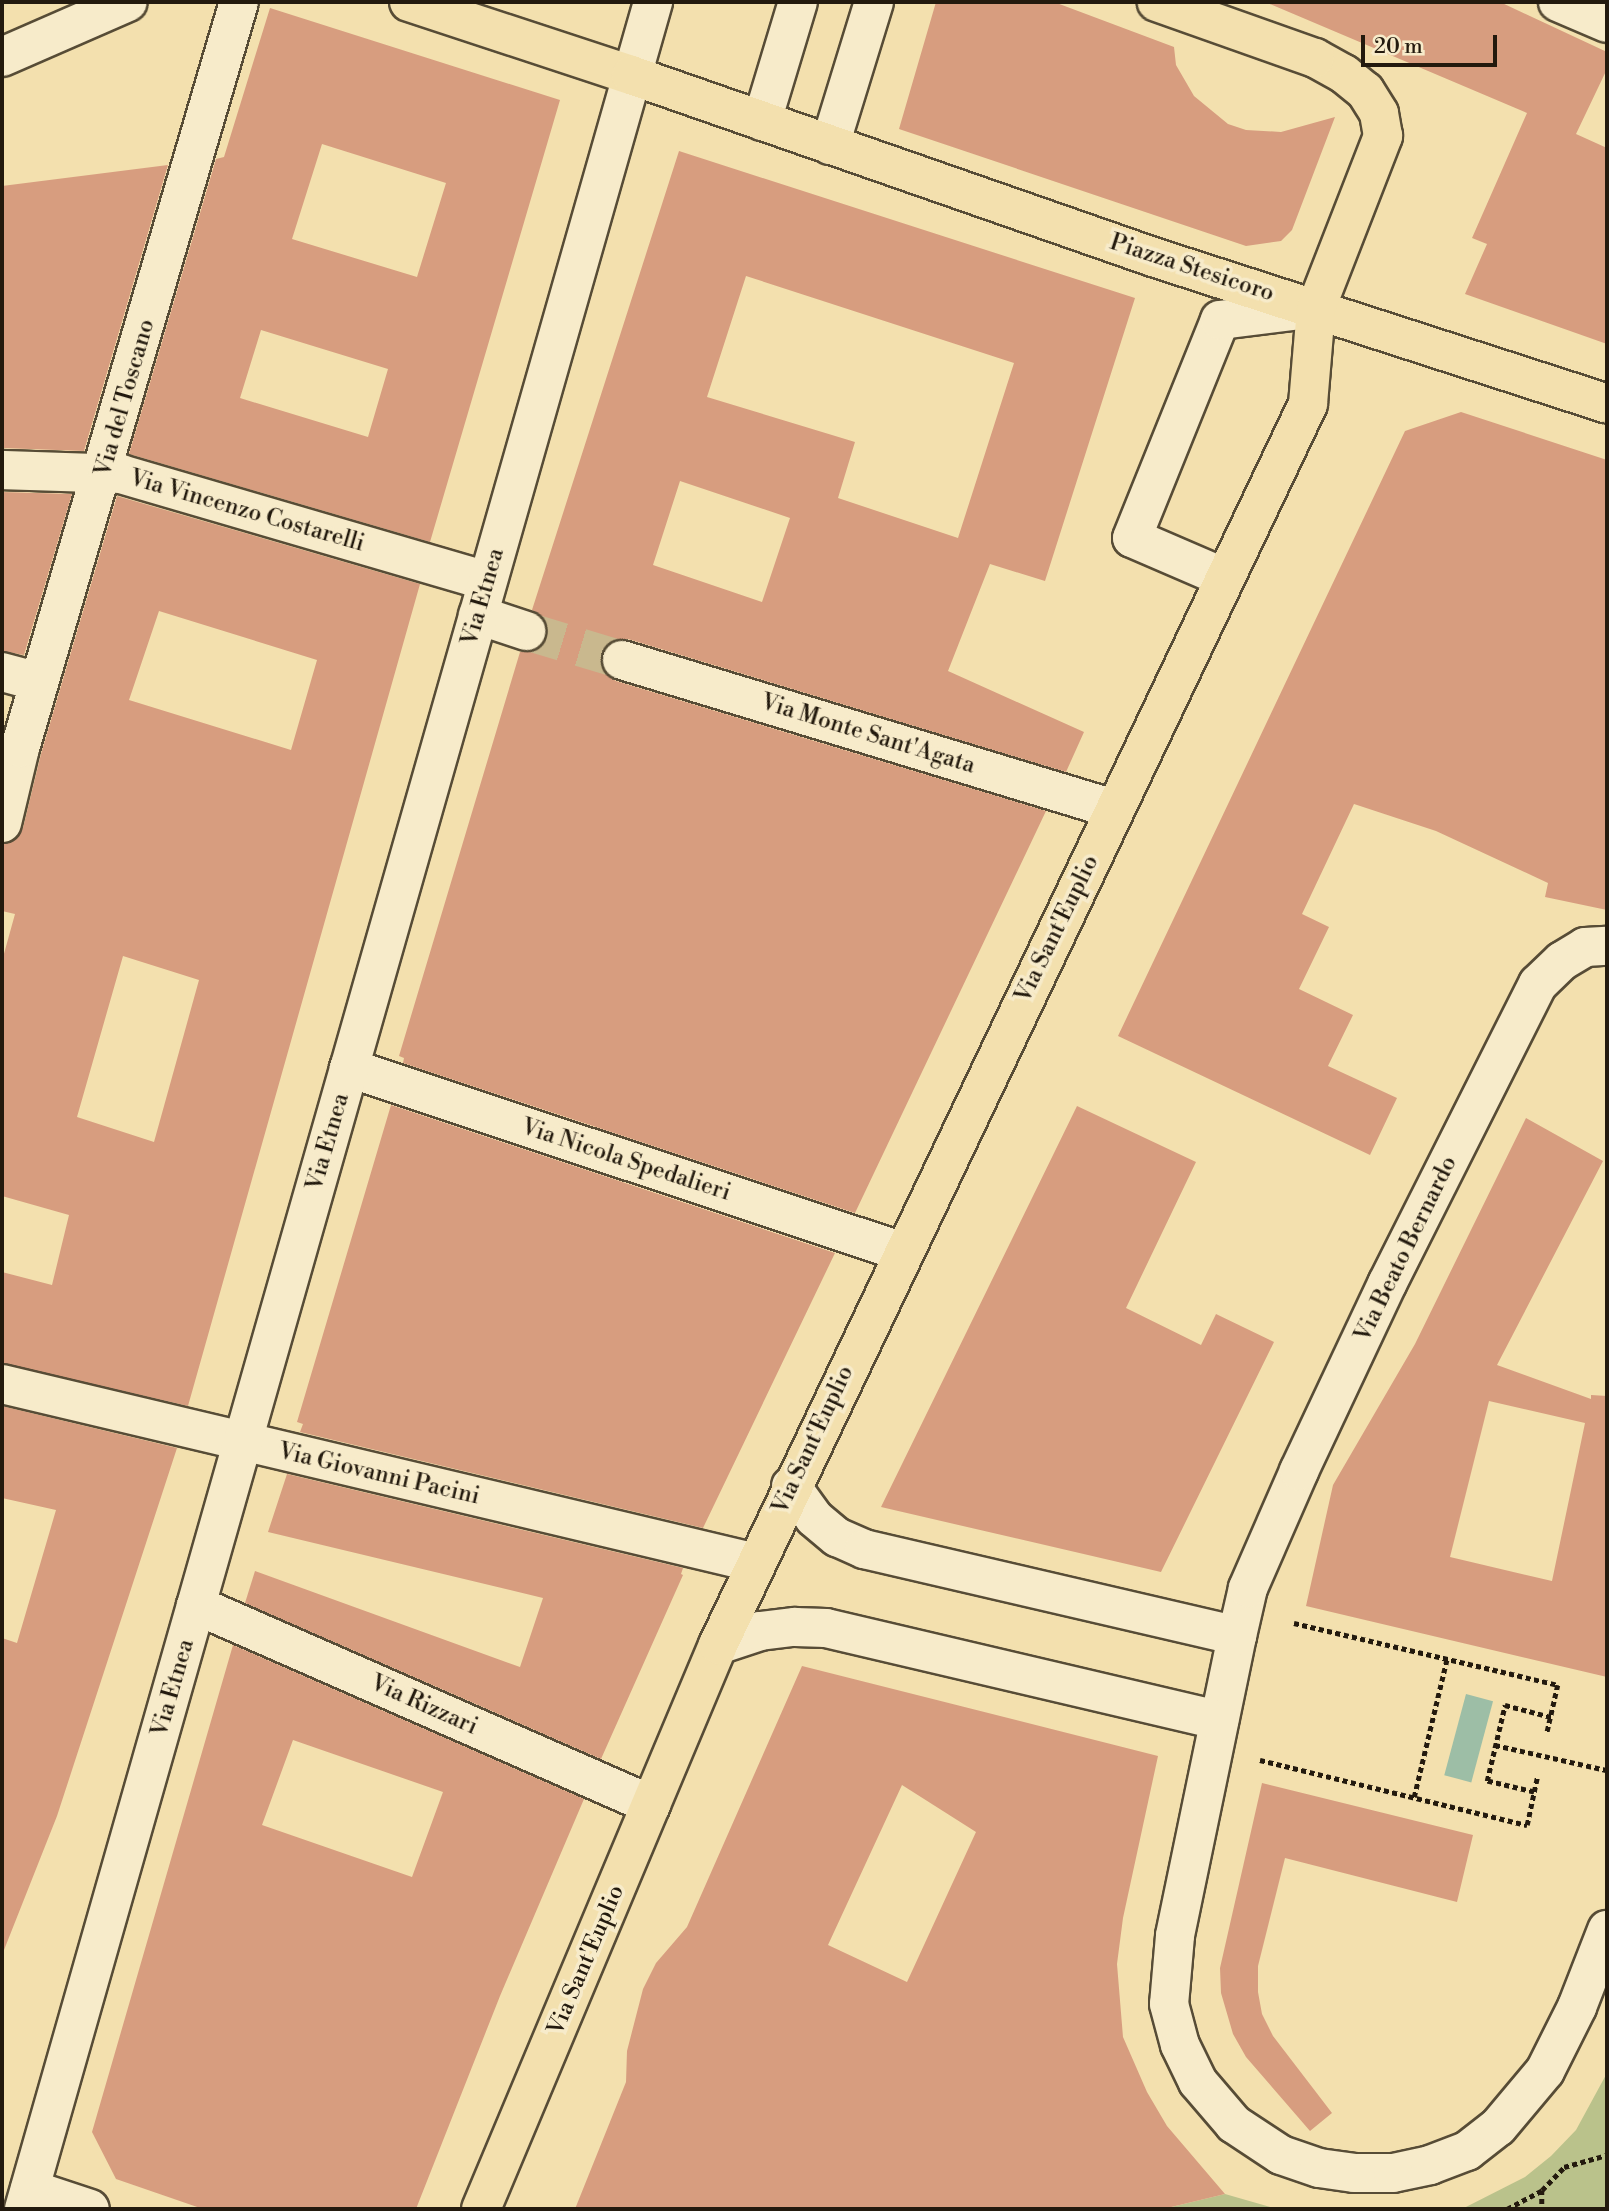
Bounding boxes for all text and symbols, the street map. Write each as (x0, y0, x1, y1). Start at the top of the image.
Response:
scale bar (1364, 21, 1500, 65)
text: 20 m (1374, 34, 1423, 60)
street label: Piazza Stesicoro (1106, 228, 1278, 308)
street label: Via del Toscano (89, 316, 161, 480)
street label: Via Vincenzo Costarelli (126, 464, 368, 558)
street label: Via Etnea (456, 545, 510, 649)
street label: Via Monte Sant'Agata (758, 688, 978, 780)
street label: Via Sant'Euplio (1009, 851, 1105, 1007)
street label: Via Etnea (301, 1090, 355, 1194)
street label: Via Nicola Spedalieri (518, 1113, 734, 1207)
street label: Via Beato Bernardo (1349, 1152, 1463, 1346)
street label: Via Sant'Euplio (767, 1361, 859, 1519)
street label: Via Giovanni Pacini (276, 1437, 482, 1511)
street label: Via Etnea (146, 1636, 200, 1740)
street label: Via Rizzari (366, 1669, 482, 1741)
street label: Via Sant'Euplio (542, 1881, 630, 2039)

